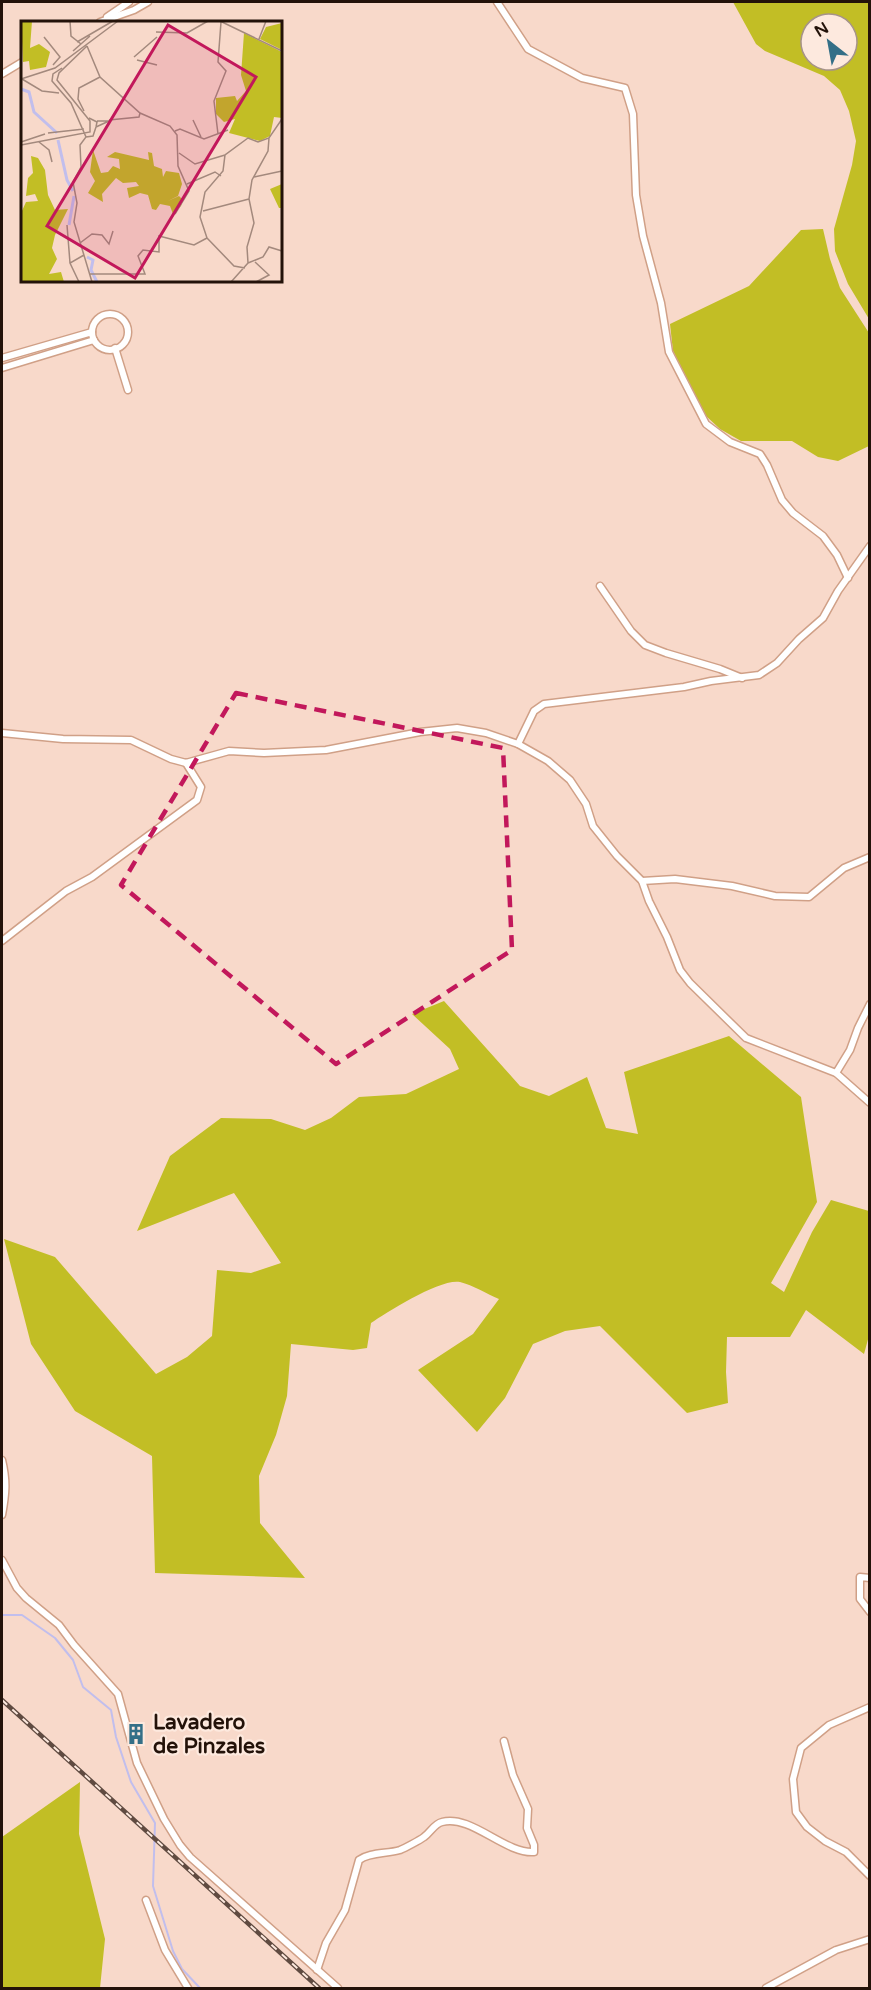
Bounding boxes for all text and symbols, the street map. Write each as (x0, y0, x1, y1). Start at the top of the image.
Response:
north arrow (799, 12, 859, 72)
text: N (811, 18, 832, 42)
inset map (21, 21, 282, 282)
place label: Lavadero de Pinzales (153, 1710, 265, 1759)
building icon: Lavadero de Pinzales (124, 1722, 148, 1746)

